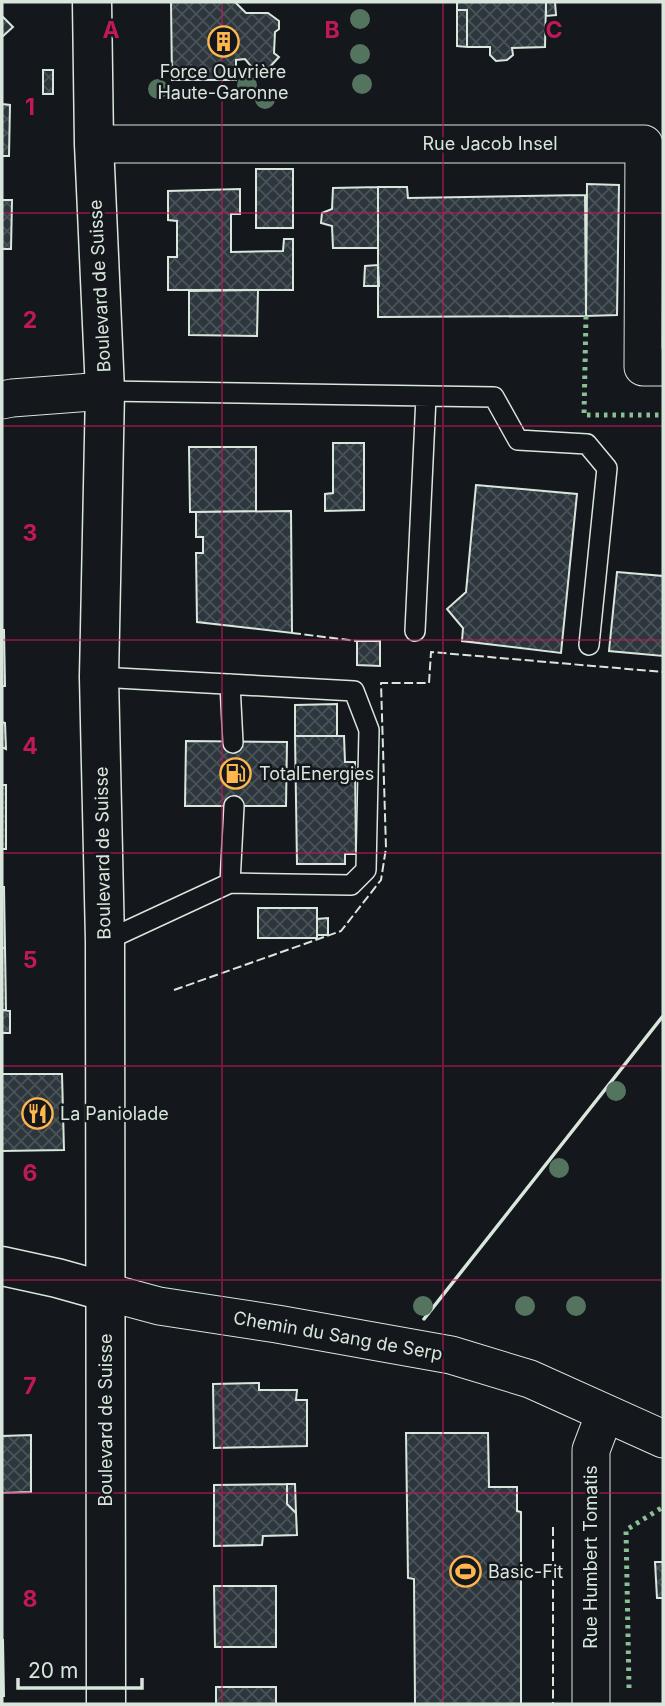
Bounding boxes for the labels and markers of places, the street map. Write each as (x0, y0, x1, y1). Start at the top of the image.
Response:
building icon: Force Ouvrière Haute-Garonne (206, 25, 240, 59)
place label: Force Ouvrière Haute-Garonne (157, 61, 289, 103)
fuel station icon: TotalEnergies (219, 757, 253, 791)
place label: TotalEnergies (259, 763, 374, 784)
restaurant icon: La Paniolade (20, 1097, 54, 1131)
place label: La Paniolade (60, 1103, 169, 1124)
sports icon: Basic-Fit (448, 1555, 482, 1589)
place label: Basic-Fit (488, 1561, 563, 1582)

